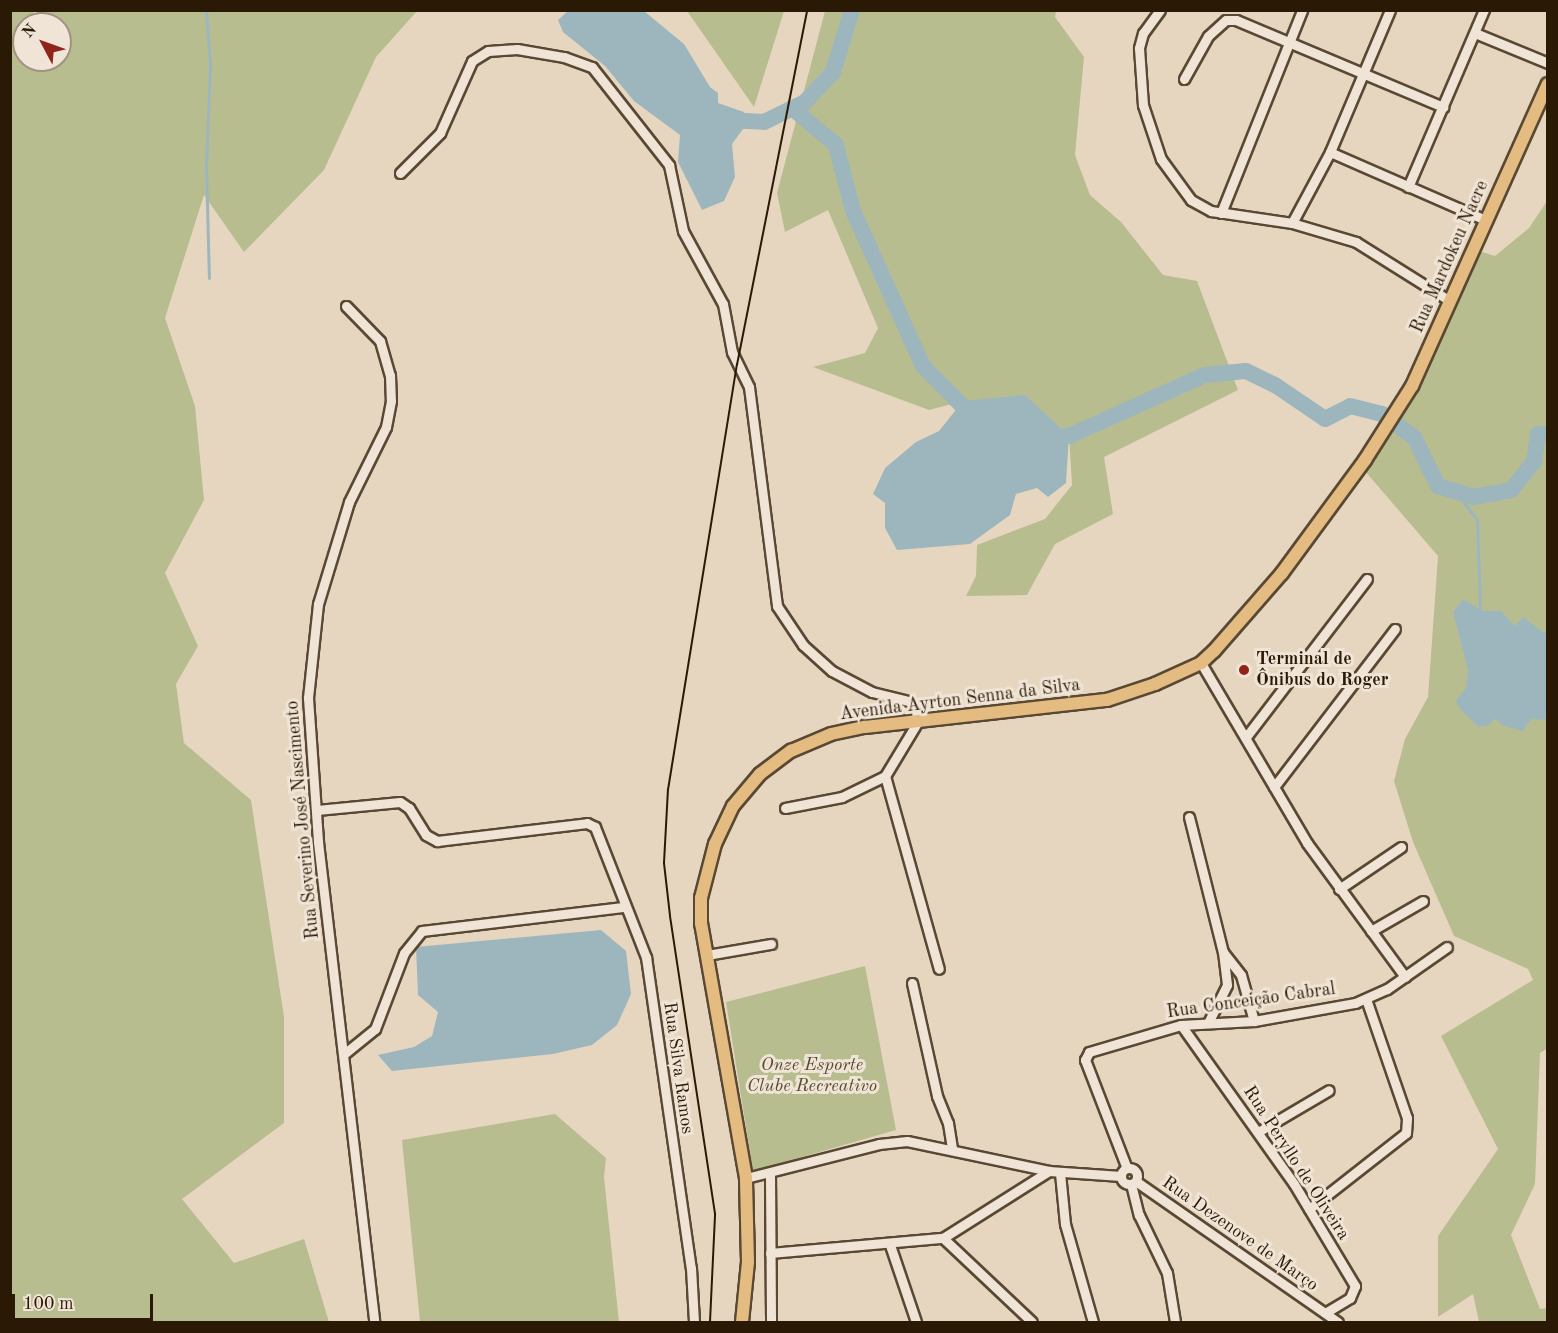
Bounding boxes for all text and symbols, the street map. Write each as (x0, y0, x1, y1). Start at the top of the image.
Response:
north arrow (12, 12, 72, 72)
text: N (20, 22, 40, 41)
street label: Rua Mardokeu Nacre (1407, 177, 1493, 337)
place label: Terminal de Ônibus do Roger (1256, 649, 1389, 692)
marker: Terminal de Ônibus do Roger (1237, 663, 1251, 677)
street label: Avenida Ayrton Senna da Silva (838, 675, 1082, 725)
street label: Rua Severino José Nascimento (282, 700, 324, 940)
street label: Rua Conceição Cabral (1165, 978, 1337, 1024)
street label: Rua Silva Ramos (658, 1001, 698, 1135)
park label: Onze Esporte Clube Recreativo (747, 1055, 877, 1098)
street label: Rua Peryllo de Oliveira (1238, 1082, 1354, 1244)
street label: Rua Dezenove de Março (1158, 1172, 1322, 1296)
scale bar (15, 1282, 156, 1320)
text: 100 m (23, 1295, 74, 1313)

